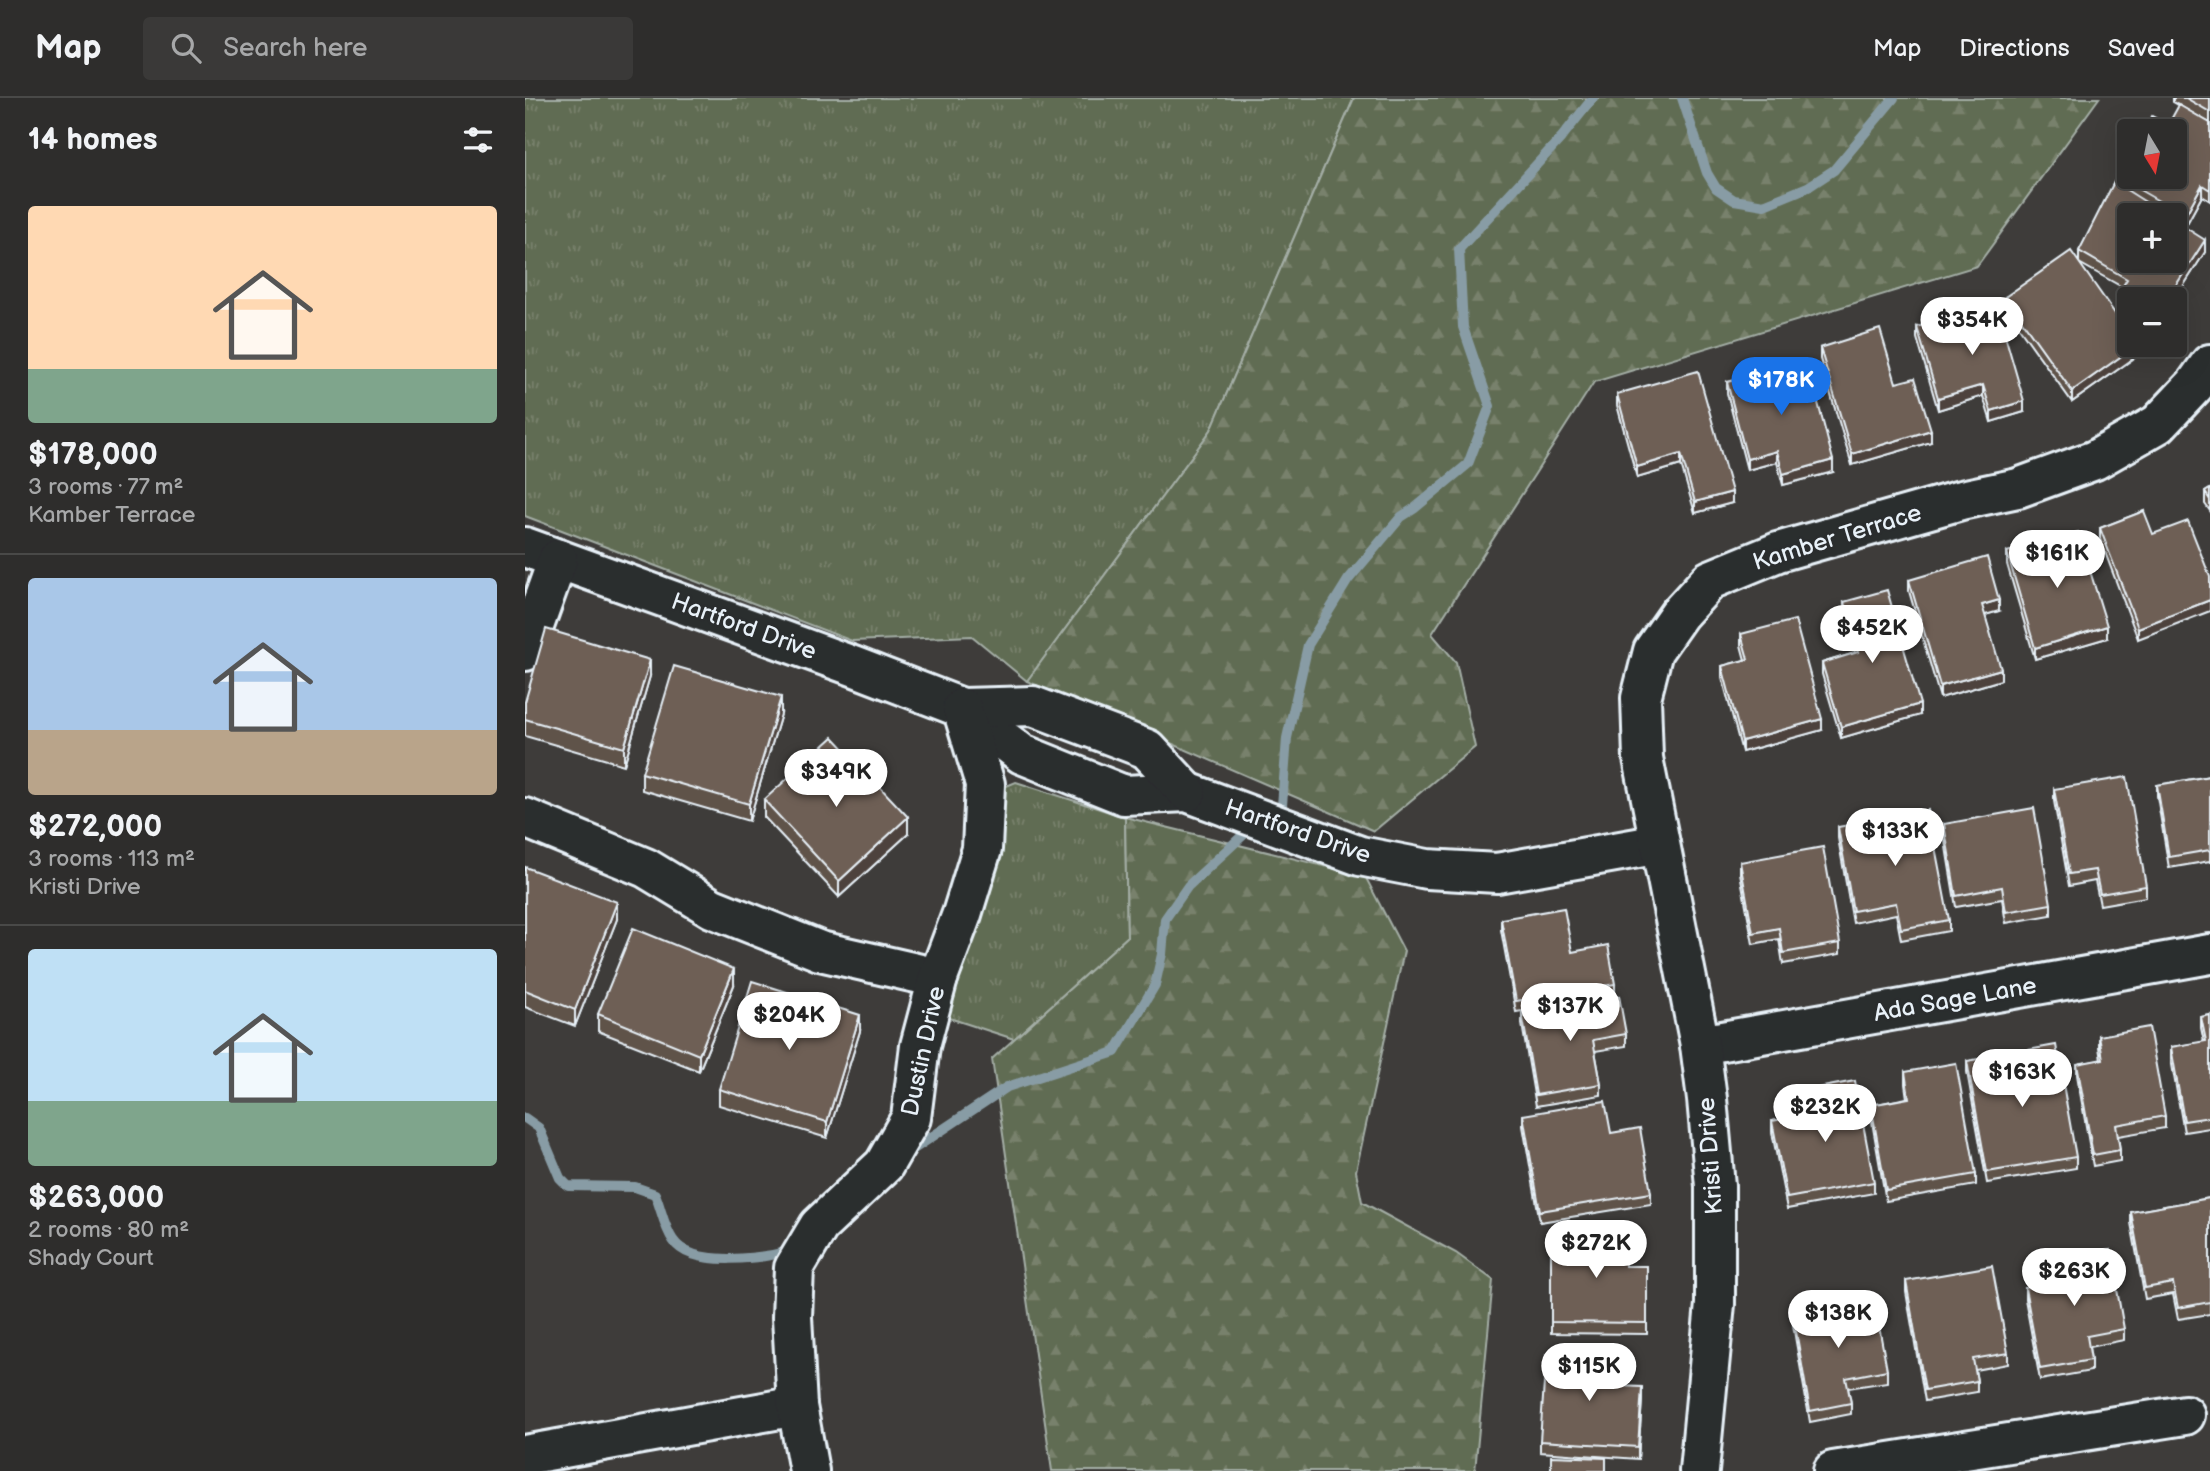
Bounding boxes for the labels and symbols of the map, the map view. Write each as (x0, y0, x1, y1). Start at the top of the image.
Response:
north arrow (2117, 119, 2187, 189)
pin: $354K (1923, 298, 2021, 357)
pin: $178K (1732, 358, 1830, 417)
street label: Kamber Terrace (1749, 498, 1925, 577)
pin: $161K (2008, 531, 2106, 590)
street label: Hartford Drive (667, 587, 820, 666)
pin: $452K (1823, 606, 1921, 665)
pin: $349K (787, 750, 885, 809)
street label: Hartford Drive (1221, 793, 1375, 870)
pin: $133K (1846, 808, 1944, 868)
street label: Ada Sage Lane (1871, 971, 2039, 1028)
street label: Dustin Drive (896, 983, 951, 1119)
pin: $137K (1521, 984, 1619, 1043)
pin: $204K (740, 992, 838, 1052)
pin: $163K (1973, 1049, 2071, 1109)
pin: $232K (1776, 1084, 1874, 1144)
street label: Kristi Drive (1692, 1096, 1729, 1216)
pin: $272K (1547, 1220, 1645, 1280)
pin: $263K (2025, 1248, 2123, 1308)
pin: $138K (1789, 1290, 1887, 1350)
pin: $115K (1540, 1344, 1638, 1403)

